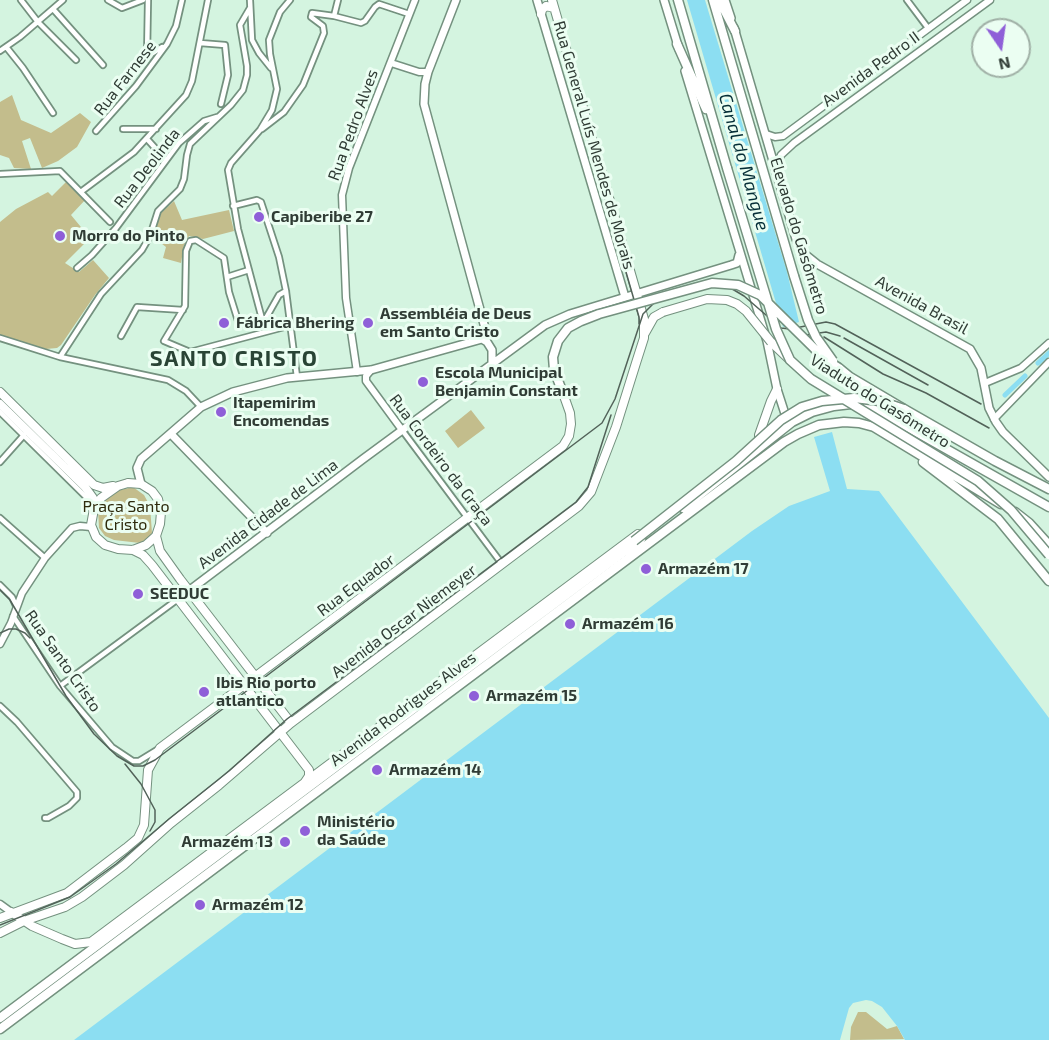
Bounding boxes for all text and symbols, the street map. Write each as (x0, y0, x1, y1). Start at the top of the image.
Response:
north arrow (971, 18, 1031, 78)
street label: Rua General Luís Mendes de Morais (549, 19, 639, 271)
street label: Avenida Pedro II (819, 27, 923, 111)
street label: Rua Farnese (90, 37, 160, 119)
text: N (997, 54, 1012, 75)
street label: Rua Pedro Alves (324, 67, 382, 183)
water label: Canal do Mangue (714, 91, 774, 233)
street label: Rua Deolinda (110, 124, 184, 212)
street label: Elevado do Gasômetro (766, 155, 832, 317)
place label: Capiberibe 27 (271, 207, 373, 227)
marker: Capiberibe 27 (252, 210, 266, 224)
place label: Morro do Pinto (72, 226, 185, 246)
marker: Morro do Pinto (53, 229, 67, 243)
street label: Avenida Brasil (872, 272, 972, 338)
place label: Assembléia de Deus em Santo Cristo (380, 304, 531, 342)
place label: Fábrica Bhering (236, 313, 354, 333)
marker: Fábrica Bhering (217, 316, 231, 330)
marker: Assembléia de Deus em Santo Cristo (361, 316, 375, 330)
district label: SANTO CRISTO (150, 346, 318, 372)
street label: Viaduto do Gasômetro (806, 350, 954, 452)
place label: Escola Municipal Benjamin Constant (435, 363, 578, 401)
marker: Escola Municipal Benjamin Constant (416, 375, 430, 389)
street label: Rua Cordeiro da Graça (385, 390, 497, 530)
place label: Itapemirim Encomendas (233, 393, 329, 431)
marker: Itapemirim Encomendas (214, 405, 228, 419)
street label: Avenida Cidade de Lima (194, 455, 342, 573)
park label: Praça Santo Cristo (82, 497, 170, 535)
street label: Rua Equador (313, 550, 399, 620)
place label: Armazém 17 (658, 559, 749, 579)
street label: Avenida Oscar Niemeyer (328, 560, 480, 682)
marker: Armazém 17 (639, 562, 653, 576)
place label: SEEDUC (150, 584, 209, 604)
marker: SEEDUC (131, 587, 145, 601)
street label: Rua Santo Cristo (21, 606, 105, 716)
place label: Armazém 16 (582, 614, 674, 634)
marker: Armazém 16 (563, 617, 577, 631)
street label: Avenida Rodrigues Alves (326, 648, 480, 770)
place label: Ibis Rio porto atlantico (216, 673, 316, 711)
marker: Ibis Rio porto atlantico (197, 685, 211, 699)
place label: Armazém 15 (486, 686, 577, 706)
marker: Armazém 15 (467, 689, 481, 703)
place label: Armazém 14 (389, 760, 482, 780)
marker: Armazém 14 (370, 763, 384, 777)
place label: Ministério da Saúde (317, 812, 395, 850)
marker: Ministério da Saúde (298, 824, 312, 838)
place label: Armazém 13 (182, 832, 273, 852)
marker: Armazém 13 (278, 835, 292, 849)
place label: Armazém 12 (212, 895, 304, 915)
marker: Armazém 12 (193, 898, 207, 912)

